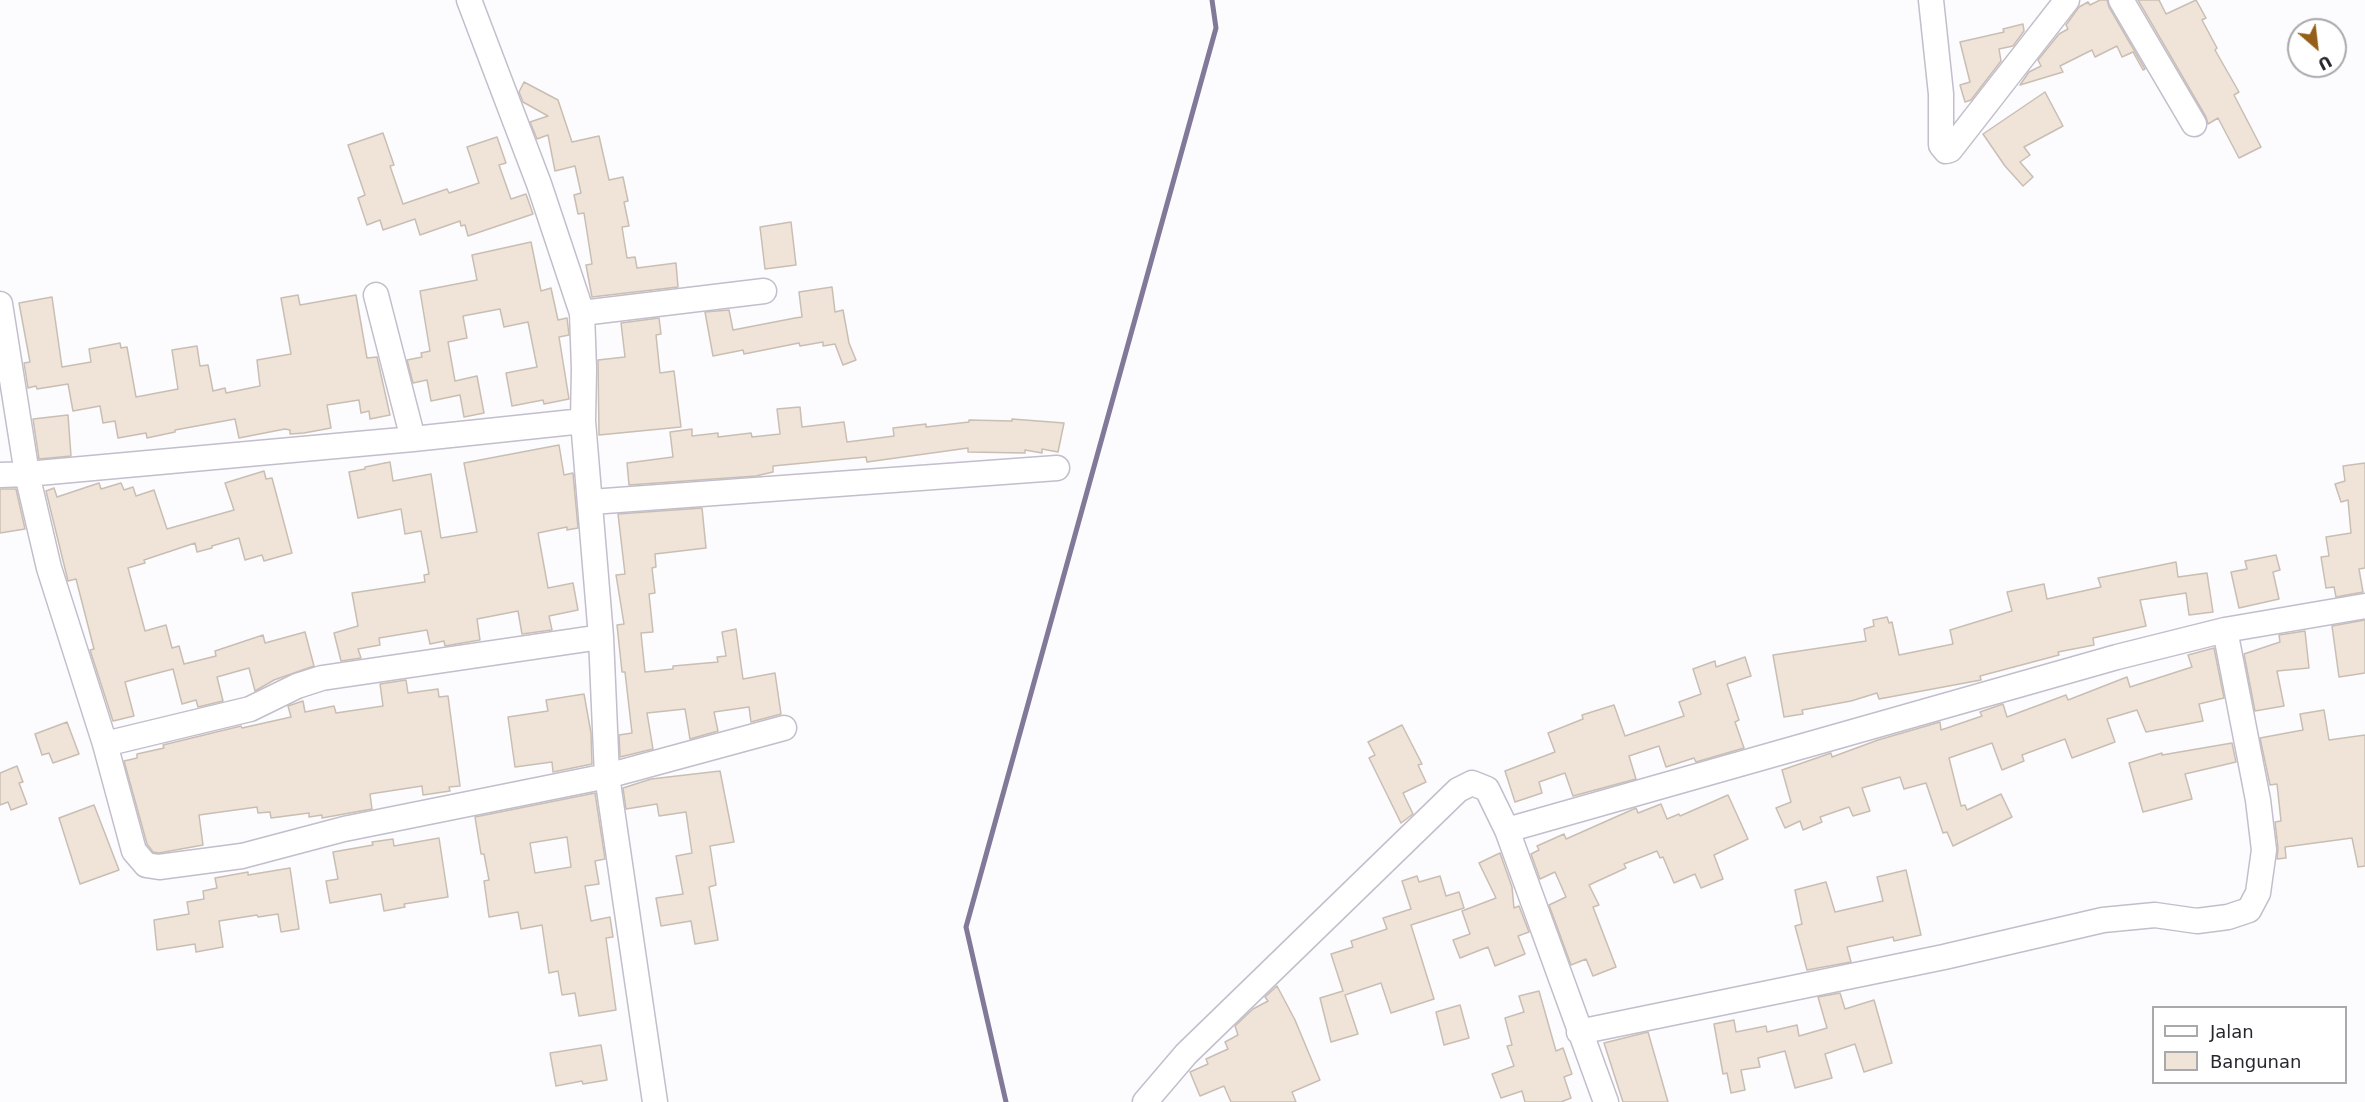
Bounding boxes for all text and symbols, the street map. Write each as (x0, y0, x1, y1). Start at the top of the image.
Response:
north arrow (2287, 18, 2347, 78)
text: U (2315, 51, 2335, 74)
legend (2152, 1006, 2347, 1084)
text: Jalan (2210, 1021, 2254, 1042)
text: Bangunan (2210, 1051, 2301, 1072)

